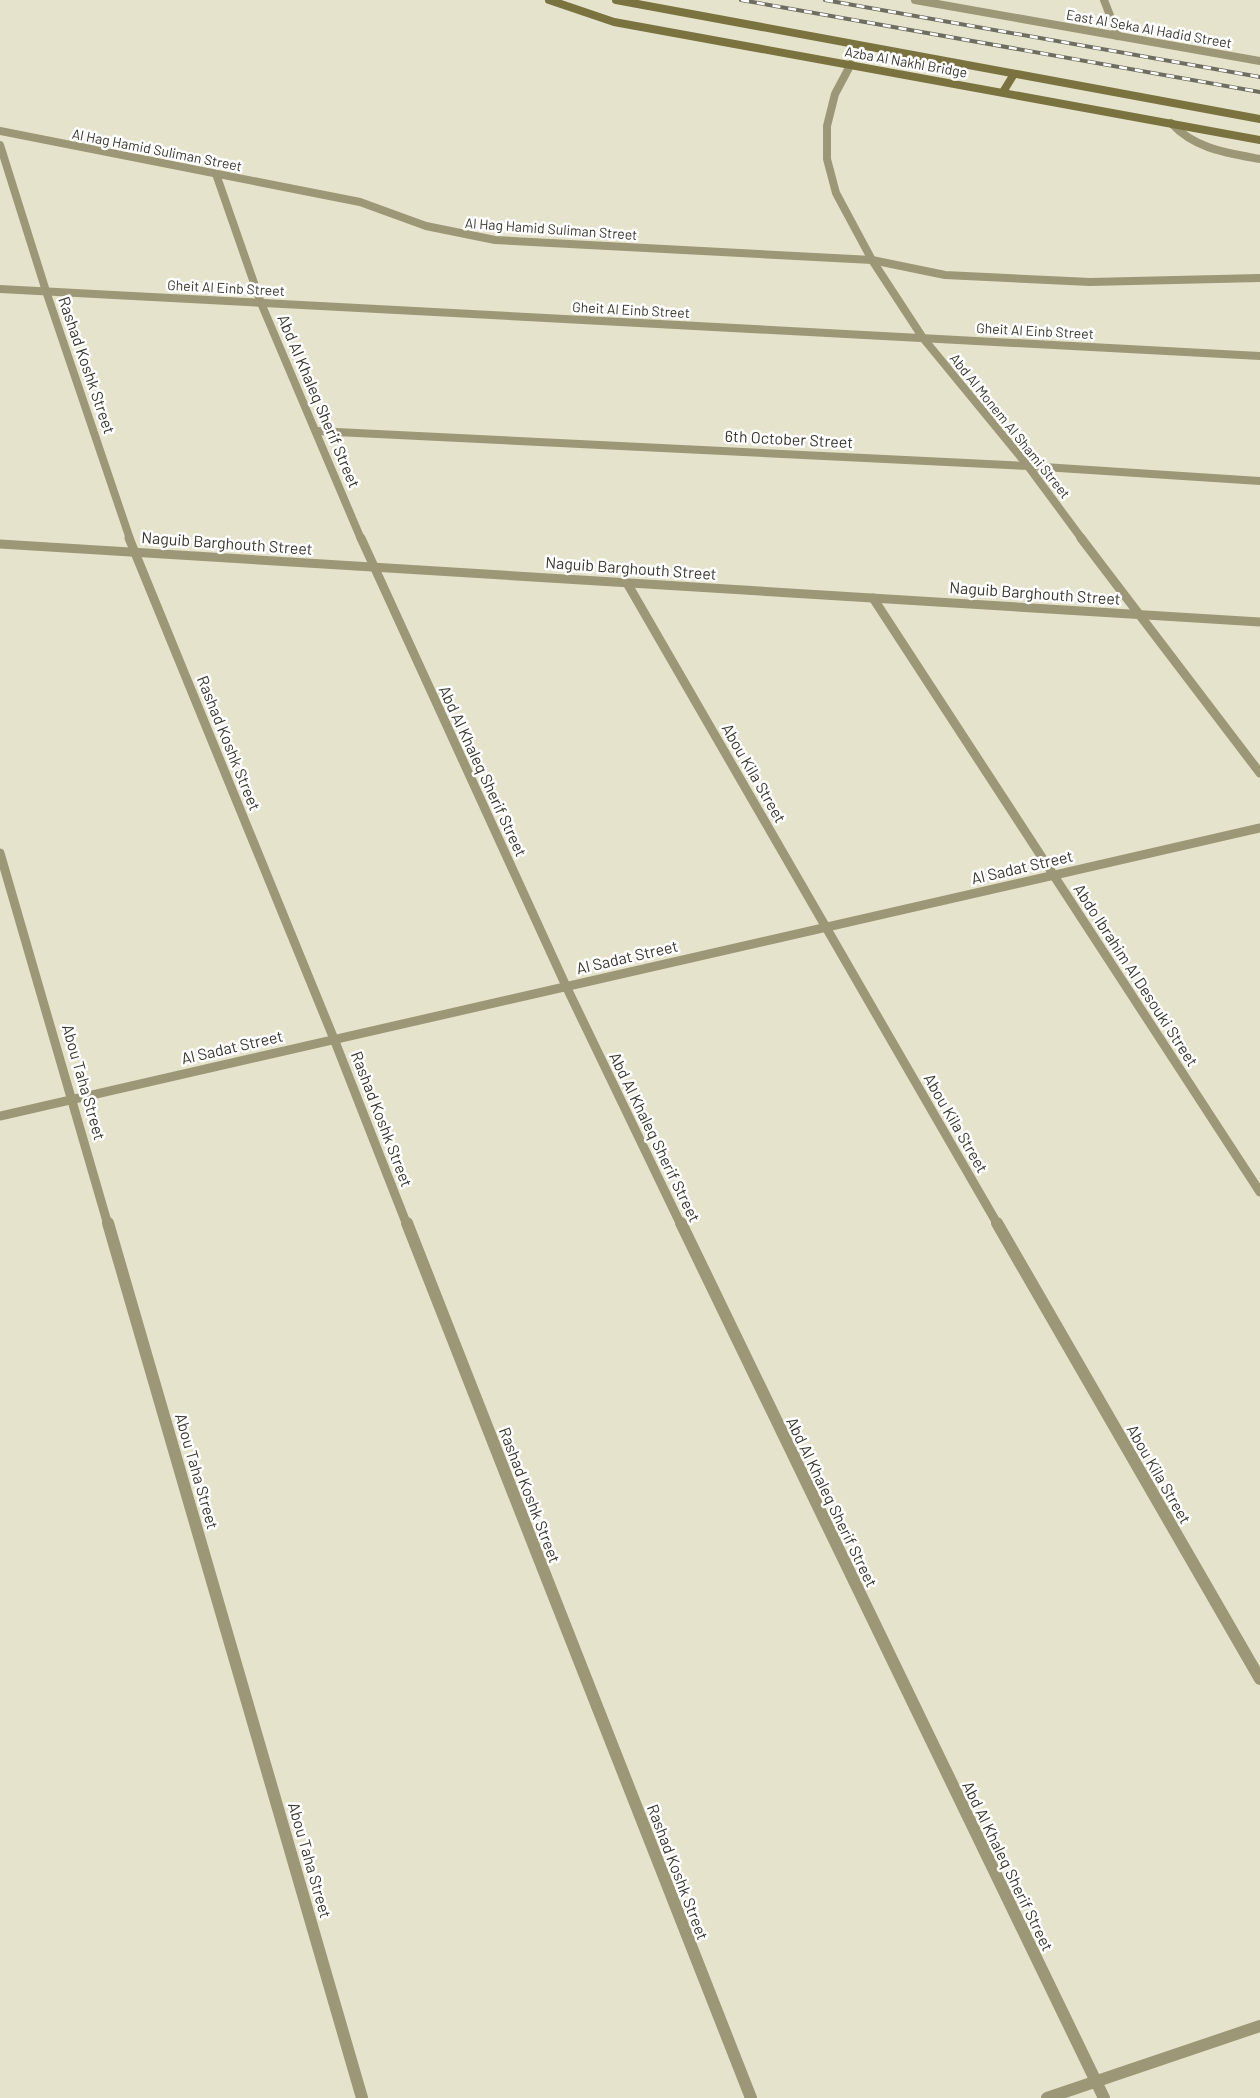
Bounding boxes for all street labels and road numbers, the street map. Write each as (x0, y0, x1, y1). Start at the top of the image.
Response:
street label: East Al Seka Al Hadid Street (1065, 6, 1233, 51)
street label: Azba Al Nakhl Bridge (844, 42, 969, 81)
street label: Al Hag Hamid Suliman Street (71, 125, 244, 174)
street label: Al Hag Hamid Suliman Street (464, 214, 638, 243)
street label: Gheit Al Einb Street (167, 276, 285, 299)
street label: Rashad Koshk Street (55, 294, 120, 436)
street label: Gheit Al Einb Street (572, 298, 690, 321)
street label: Abd Al Khaleq Sherif Street (274, 311, 365, 490)
street label: Gheit Al Einb Street (976, 319, 1094, 342)
street label: Abd Al Monem Al Shami Street (947, 350, 1074, 502)
street label: 6th October Street (724, 426, 854, 451)
street label: Naguib Barghouth Street (141, 527, 313, 558)
street label: Naguib Barghouth Street (545, 552, 717, 583)
street label: Naguib Barghouth Street (949, 577, 1121, 608)
street label: Rashad Koshk Street (194, 673, 265, 813)
street label: Abd Al Khaleq Sherif Street (435, 682, 531, 859)
street label: Abou Kila Street (718, 720, 791, 826)
street label: Al Sadat Street (969, 846, 1075, 887)
street label: Abdo Ibrahim Al Desouki Street (1070, 880, 1203, 1070)
street label: Al Sadat Street (574, 936, 680, 977)
street label: Abou Taha Street (59, 1022, 110, 1142)
street label: Al Sadat Street (179, 1026, 285, 1067)
street label: Rashad Koshk Street (348, 1048, 417, 1189)
street label: Abd Al Khaleq Sherif Street (606, 1049, 705, 1225)
street label: Abou Kila Street (920, 1070, 993, 1176)
street label: Abou Taha Street (172, 1411, 223, 1531)
street label: Abd Al Khaleq Sherif Street (783, 1414, 882, 1590)
street label: Abou Kila Street (1123, 1421, 1196, 1527)
street label: Rashad Koshk Street (496, 1424, 565, 1565)
street label: Abd Al Khaleq Sherif Street (959, 1778, 1058, 1954)
street label: Abou Taha Street (285, 1800, 336, 1920)
street label: Rashad Koshk Street (644, 1801, 713, 1942)

